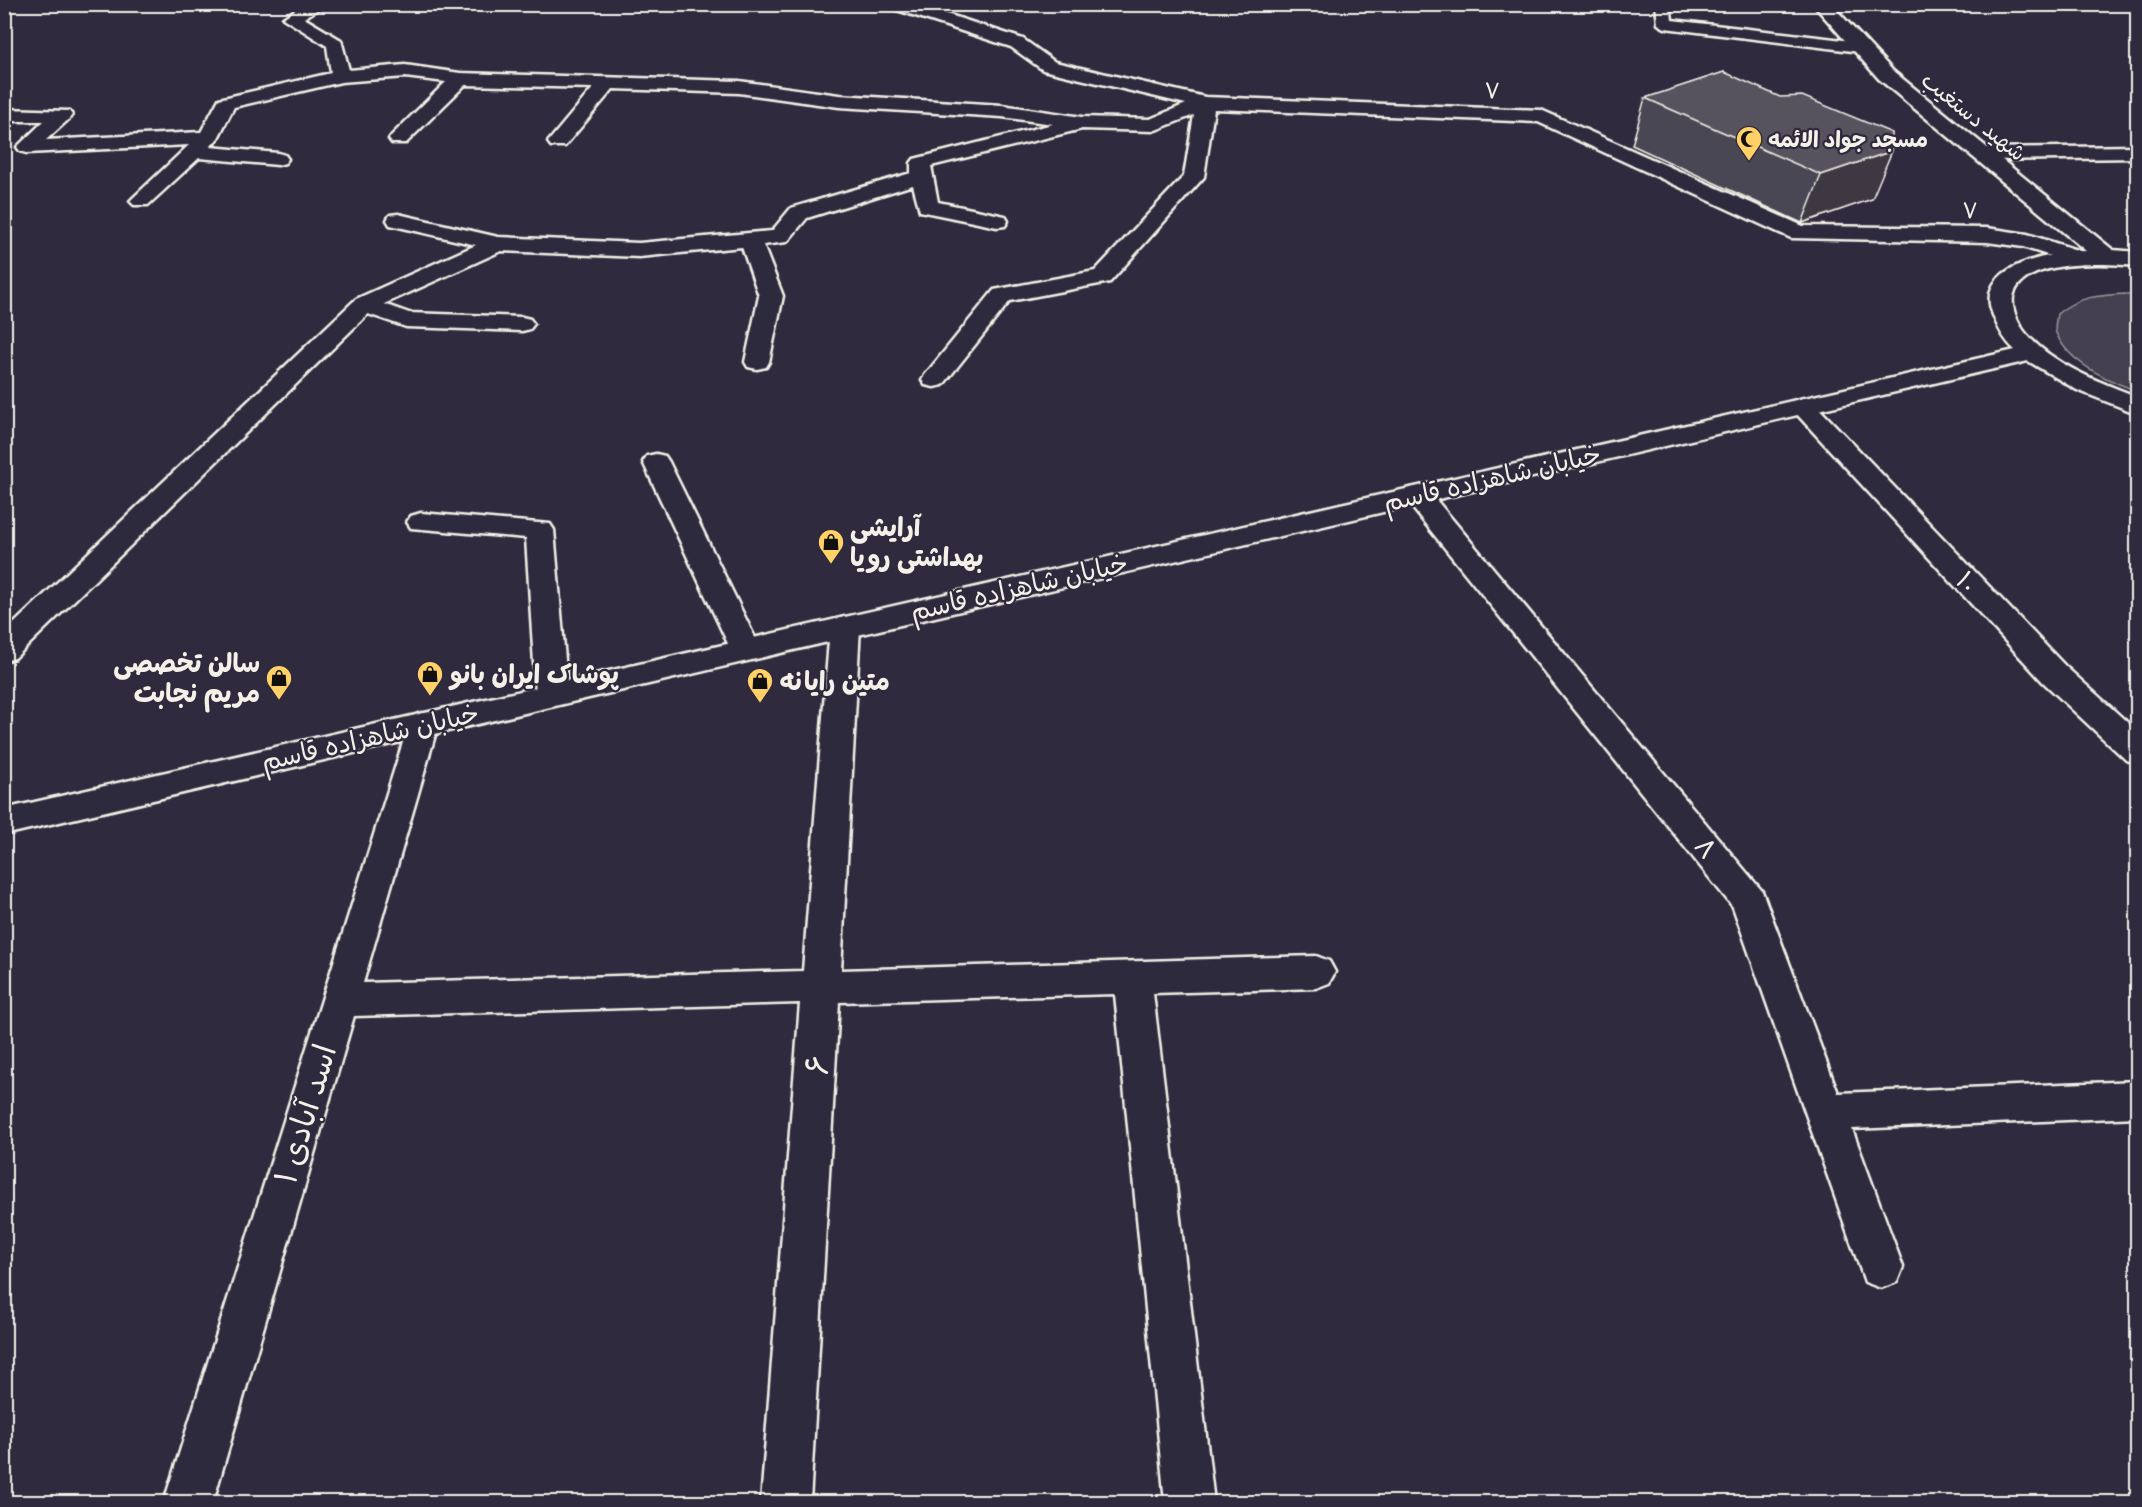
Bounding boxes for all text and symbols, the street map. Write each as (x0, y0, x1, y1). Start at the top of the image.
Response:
street label: شهید دستغیب (1913, 66, 2031, 171)
street label: ۷ (1484, 77, 1500, 109)
mosque icon: مسجد جواد الائمه (1734, 124, 1764, 162)
place label: مسجد جواد الائمه (1768, 126, 1928, 158)
street label: ۷ (1962, 197, 1978, 229)
street label: خیابان شاهزاده قاسم (1380, 437, 1605, 524)
place label: آرایشی بهداشتی رویا (850, 511, 983, 579)
shop icon: آرایشی بهداشتی رویا (816, 527, 846, 565)
street label: خیابان شاهزاده قاسم (907, 546, 1132, 633)
street label: ۱۰ (1945, 565, 1985, 604)
place label: سالن تخصصی مریم نجابت (113, 647, 260, 715)
place label: پوشاک ایران بانو (448, 658, 620, 696)
shop icon: پوشاک ایران بانو (415, 659, 445, 697)
shop icon: سالن تخصصی مریم نجابت (264, 663, 294, 701)
place label: متین رایانه (780, 665, 890, 703)
shop icon: متین رایانه (745, 666, 775, 704)
street label: خیابان شاهزاده قاسم (258, 696, 483, 783)
street label: ۸ (1683, 831, 1724, 869)
street label: اسد آبادی ۱ (265, 1039, 352, 1191)
street label: ۶ (796, 1054, 845, 1077)

